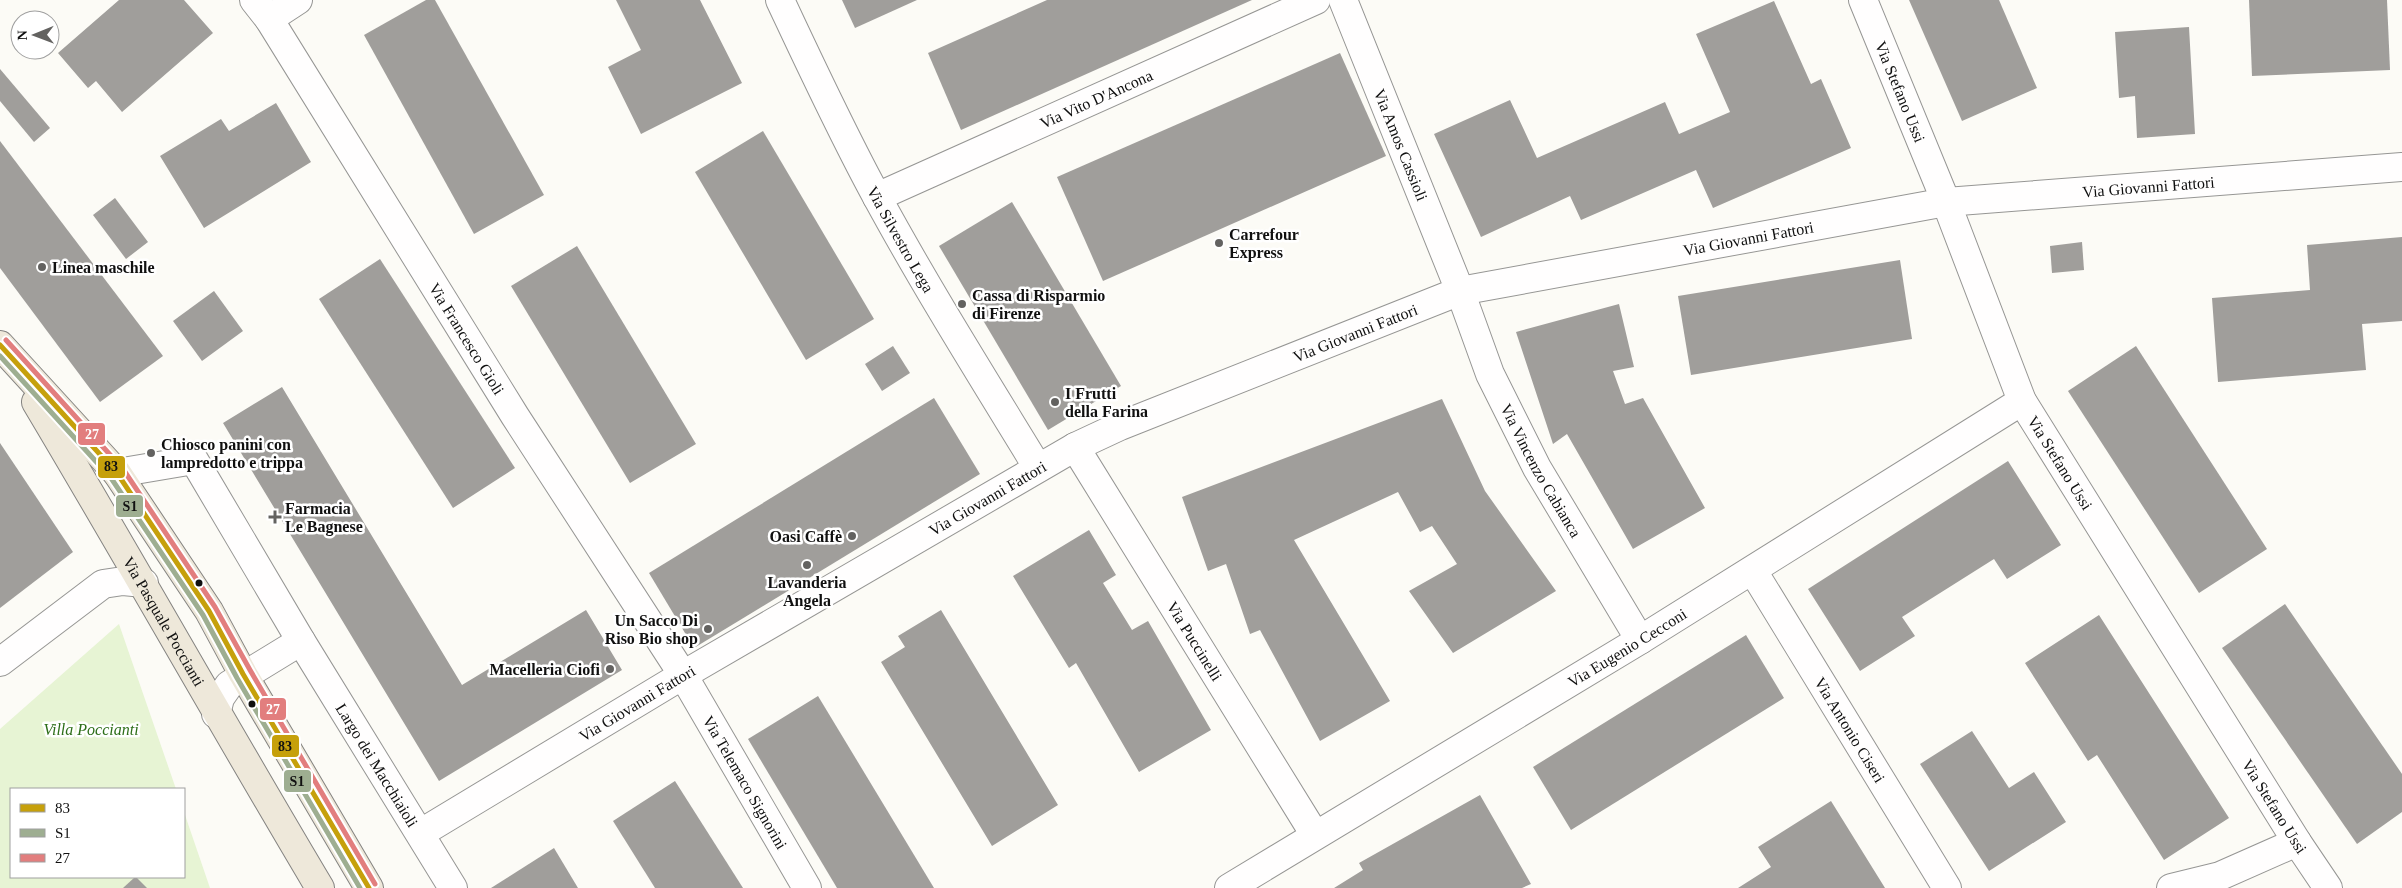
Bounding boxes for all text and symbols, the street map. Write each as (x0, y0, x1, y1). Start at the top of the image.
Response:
north arrow (10, 10, 60, 60)
text: N (15, 30, 30, 40)
street label: Via Stefano Ussi (1872, 39, 1929, 145)
street label: Via Vito D'Ancona (1037, 67, 1155, 132)
street label: Via Amos Cassioli (1371, 86, 1431, 204)
street label: Via Giovanni Fattori (2082, 173, 2216, 201)
street label: Via Silvestro Lega (864, 183, 937, 295)
street label: Via Giovanni Fattori (1682, 218, 1816, 259)
place label: Carrefour Express (1229, 226, 1299, 262)
marker: Carrefour Express (1213, 237, 1225, 249)
place label: Linea maschile (52, 259, 155, 276)
marker: Linea maschile (36, 261, 48, 273)
street label: Via Francesco Gioli (426, 280, 508, 398)
place label: Cassa di Risparmio di Firenze (972, 287, 1105, 322)
marker: Cassa di Risparmio di Firenze (956, 298, 968, 310)
street label: Via Giovanni Fattori (1291, 301, 1420, 365)
place label: I Frutti della Farina (1065, 385, 1148, 420)
marker: I Frutti della Farina (1049, 396, 1061, 408)
street label: Via Vincenzo Cabianca (1497, 401, 1584, 540)
street label: Via Stefano Ussi (2024, 413, 2096, 513)
line badge: 27 (77, 422, 106, 446)
text: 27 (85, 427, 99, 442)
place label: Chiosco panini con lampredotto e trippa (161, 436, 303, 472)
marker: Chiosco panini con lampredotto e trippa (145, 447, 157, 459)
line badge: 83 (97, 455, 126, 479)
street label: Via Giovanni Fattori (926, 458, 1050, 539)
text: 83 (104, 459, 118, 474)
line badge: S1 (115, 494, 144, 518)
text: S1 (123, 499, 137, 514)
place label: Farmacia Le Bagnese (285, 500, 363, 536)
marker: Farmacia Le Bagnese (269, 511, 281, 523)
place label: Oasi Caffè (770, 528, 842, 545)
marker: Oasi Caffè (846, 530, 858, 542)
street label: Via Pasquale Poccianti (120, 554, 208, 690)
marker: Lavanderia Angela (801, 559, 813, 571)
place label: Lavanderia Angela (767, 574, 847, 610)
unlabelled marker (194, 578, 204, 588)
street label: Via Puccinelli (1164, 598, 1226, 684)
street label: Via Eugenio Cecconi (1565, 605, 1690, 691)
place label: Un Sacco Di Riso Bio shop (605, 612, 699, 648)
marker: Un Sacco Di Riso Bio shop (702, 623, 714, 635)
place label: Macelleria Ciofi (489, 661, 601, 678)
street label: Via Giovanni Fattori (576, 662, 699, 745)
marker: Macelleria Ciofi (604, 663, 616, 675)
street label: Via Antonio Ciseri (1811, 674, 1889, 786)
line badge: 27 (259, 697, 287, 721)
unlabelled marker (247, 699, 257, 709)
street label: Largo dei Macchiaioli (332, 700, 422, 831)
text: 27 (266, 702, 280, 717)
street label: Via Telemaco Signorini (700, 713, 791, 853)
park label: Villa Poccianti (43, 721, 139, 738)
line badge: 83 (271, 734, 300, 758)
text: 83 (278, 739, 292, 754)
street label: Via Stefano Ussi (2239, 756, 2310, 857)
line badge: S1 (283, 769, 312, 793)
text: S1 (290, 774, 304, 789)
legend (10, 788, 185, 878)
text: 83 (55, 800, 70, 816)
text: S1 (55, 825, 71, 841)
text: 27 (55, 850, 71, 866)

